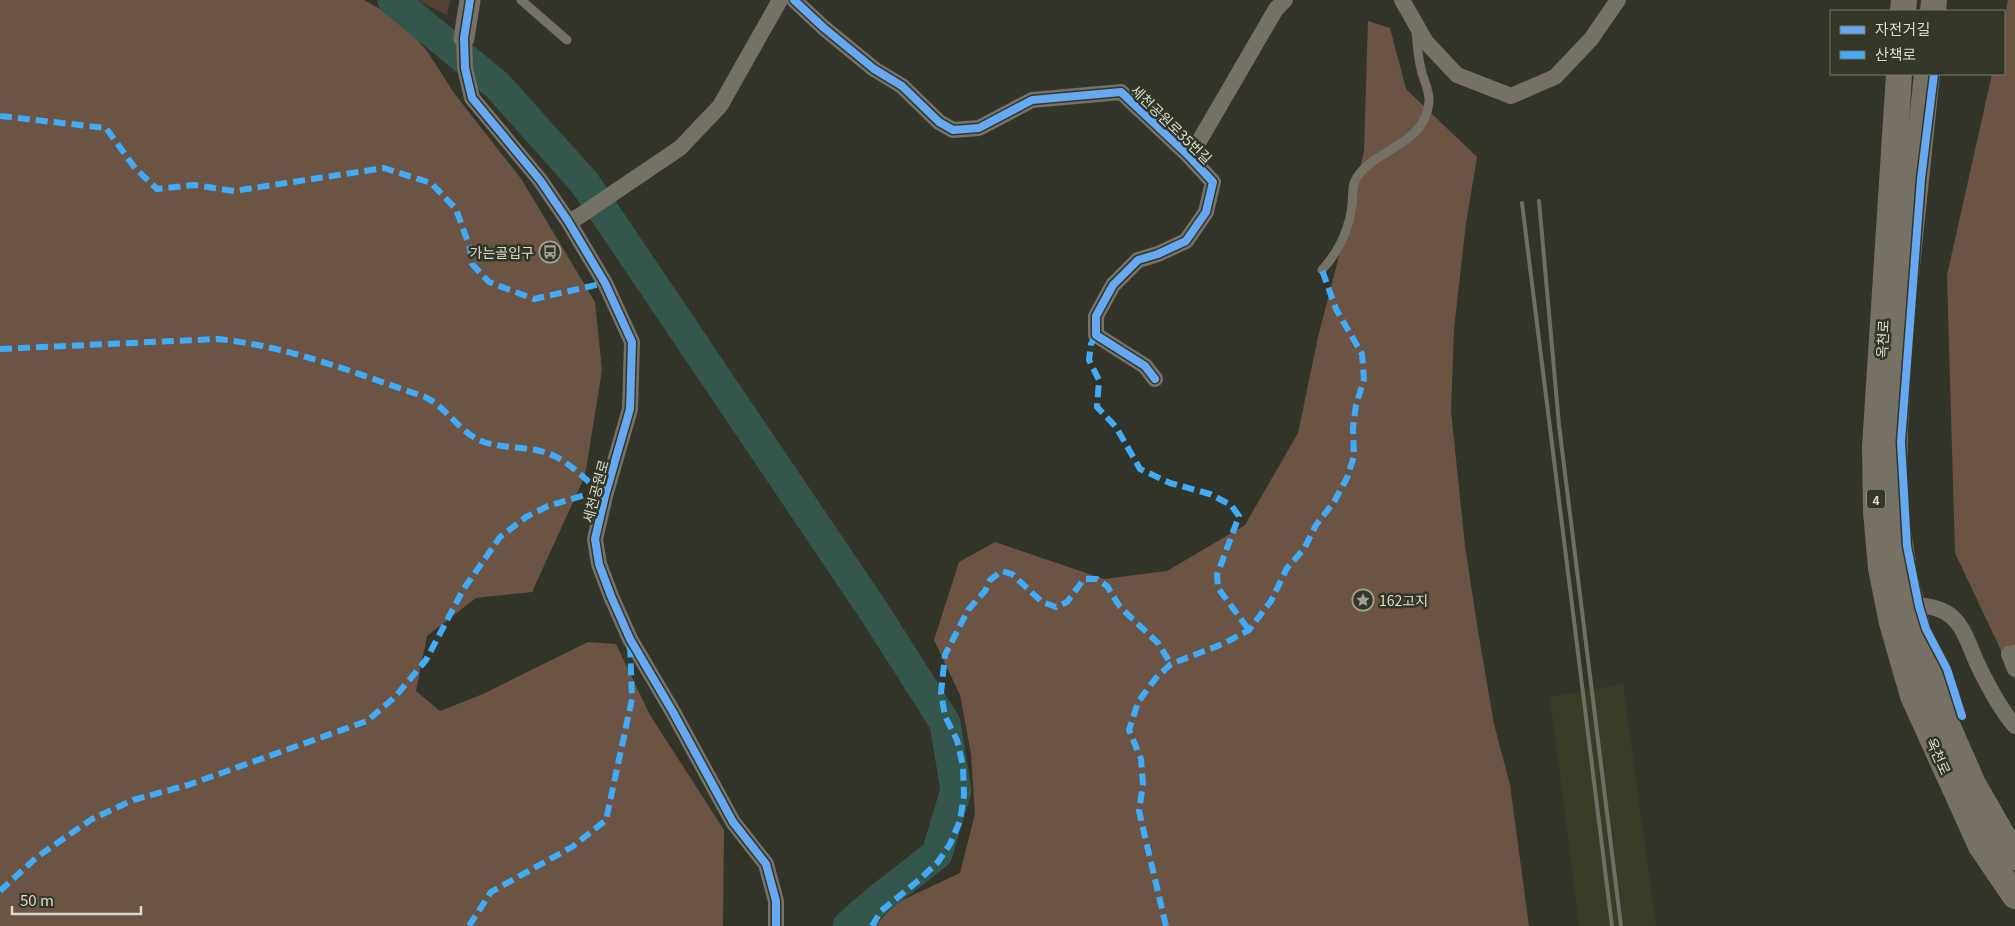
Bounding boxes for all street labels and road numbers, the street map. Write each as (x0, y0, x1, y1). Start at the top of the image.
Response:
street label: 세천공원로35번길 (1127, 80, 1217, 168)
street label: 옥천로 (1871, 319, 1893, 359)
street label: 세천공원로 (577, 457, 613, 525)
road number: 4 (1867, 489, 1885, 508)
street label: 옥천로 (1922, 734, 1956, 778)

